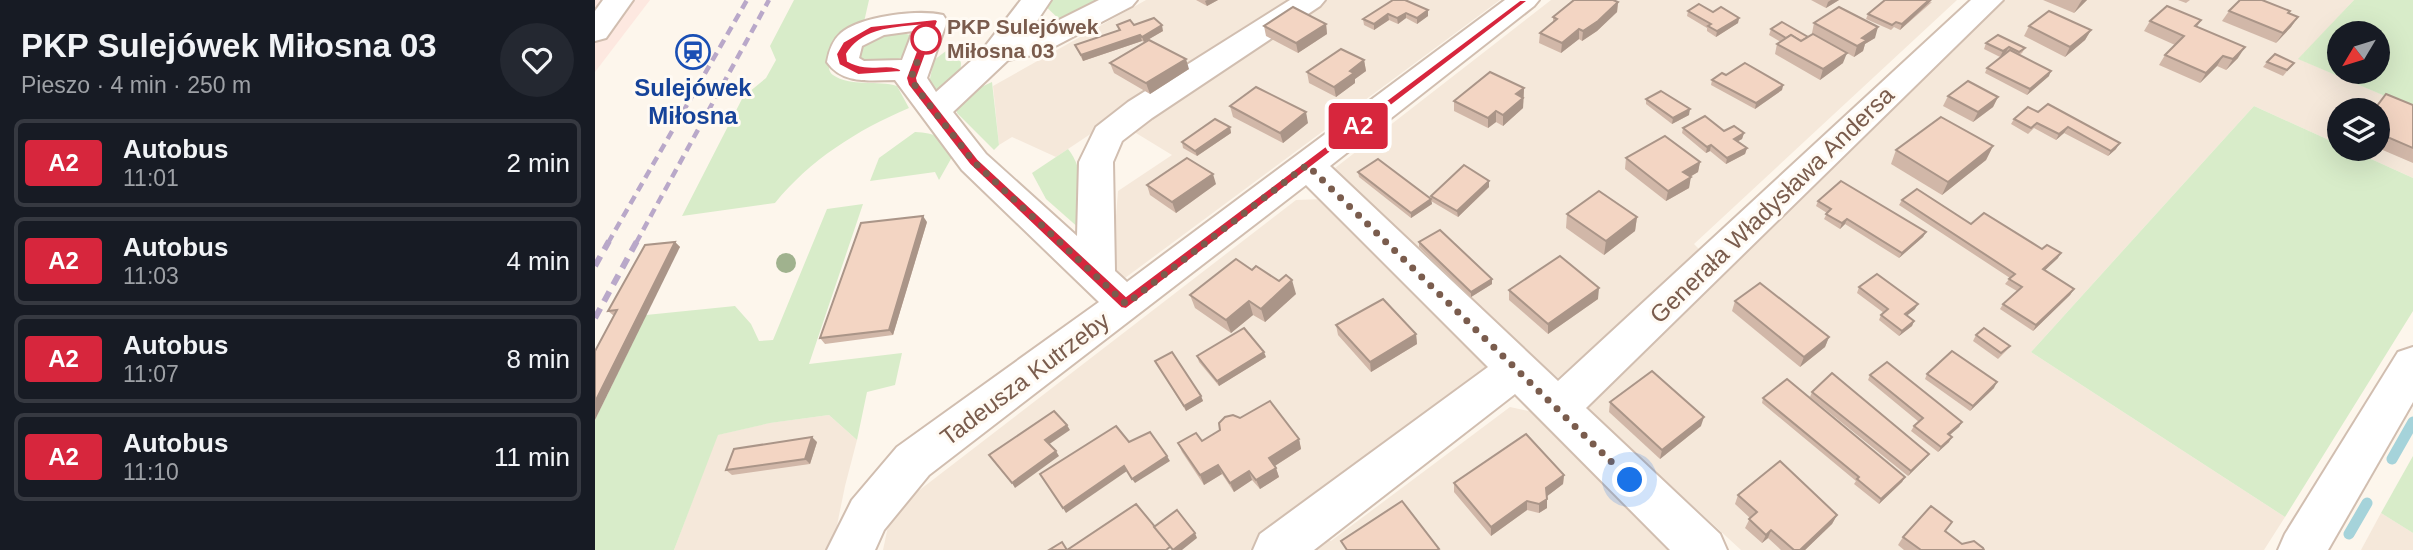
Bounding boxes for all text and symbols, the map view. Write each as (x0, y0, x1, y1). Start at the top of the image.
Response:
place label: PKP Sulejówek Miłosna 03 (947, 15, 1099, 62)
north arrow (2327, 21, 2391, 84)
map controls (2327, 21, 2390, 161)
button: heart (500, 23, 574, 97)
marker: PKP Sulejówek Miłosna 03 (911, 24, 941, 54)
text: PKP Sulejówek Miłosna 03 (21, 27, 437, 64)
station icon: Sulejówek Miłosna (674, 33, 712, 71)
text: Pieszo · 4 min · 250 m (21, 72, 251, 98)
place label: Sulejówek Miłosna (634, 74, 752, 129)
street label: Generała Władysława Andersa (1644, 80, 1900, 328)
button: layers (2327, 98, 2390, 161)
line badge: A2 (1327, 103, 1389, 149)
text: A2 (1343, 112, 1373, 139)
text: Autobus (123, 134, 228, 164)
text: 2 min (506, 148, 570, 178)
text: A2 (48, 149, 79, 176)
text: 11:01 (123, 165, 179, 191)
text: Autobus (123, 232, 228, 262)
text: 4 min (506, 246, 570, 276)
text: A2 (48, 247, 79, 274)
text: 11:03 (123, 263, 179, 289)
street label: Tadeusza Kutrzeby (935, 306, 1114, 451)
text: Autobus (123, 330, 228, 360)
text: 8 min (506, 344, 570, 374)
text: A2 (48, 345, 79, 372)
text: 11:07 (123, 361, 179, 387)
text: Autobus (123, 428, 228, 458)
text: 11 min (494, 442, 570, 472)
text: A2 (48, 443, 79, 470)
text: 11:10 (123, 459, 179, 485)
your location (1612, 462, 1647, 497)

